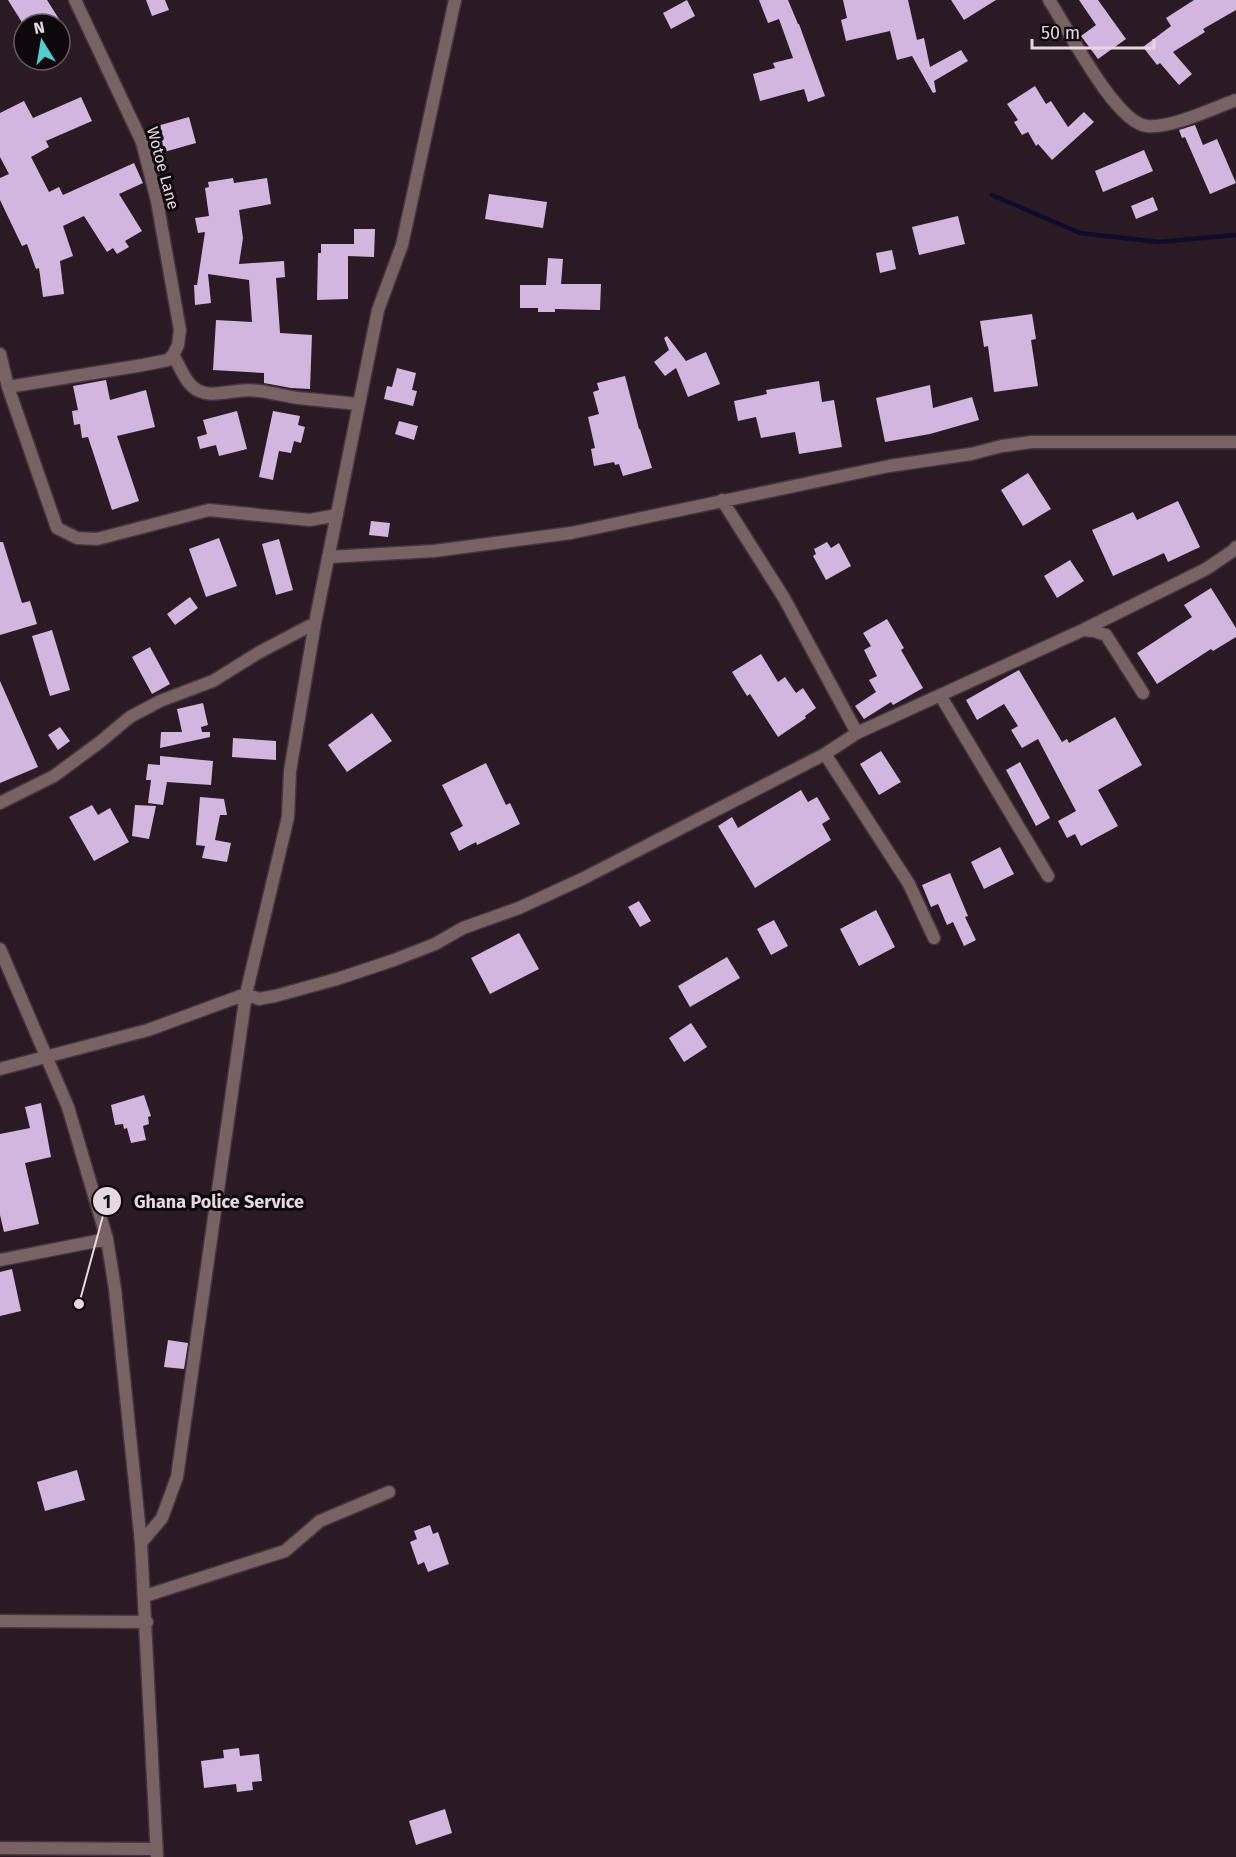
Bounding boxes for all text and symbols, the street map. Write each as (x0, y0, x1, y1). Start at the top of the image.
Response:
north arrow (12, 12, 72, 72)
scale bar (1032, 12, 1154, 50)
text: N (32, 17, 46, 38)
text: 50 m (1041, 22, 1080, 44)
street label: Wotoe Lane (143, 125, 183, 211)
callout: Ghana Police Service (92, 1183, 316, 1219)
text: 1 (103, 1191, 111, 1213)
text: Ghana Police Service (134, 1191, 304, 1213)

